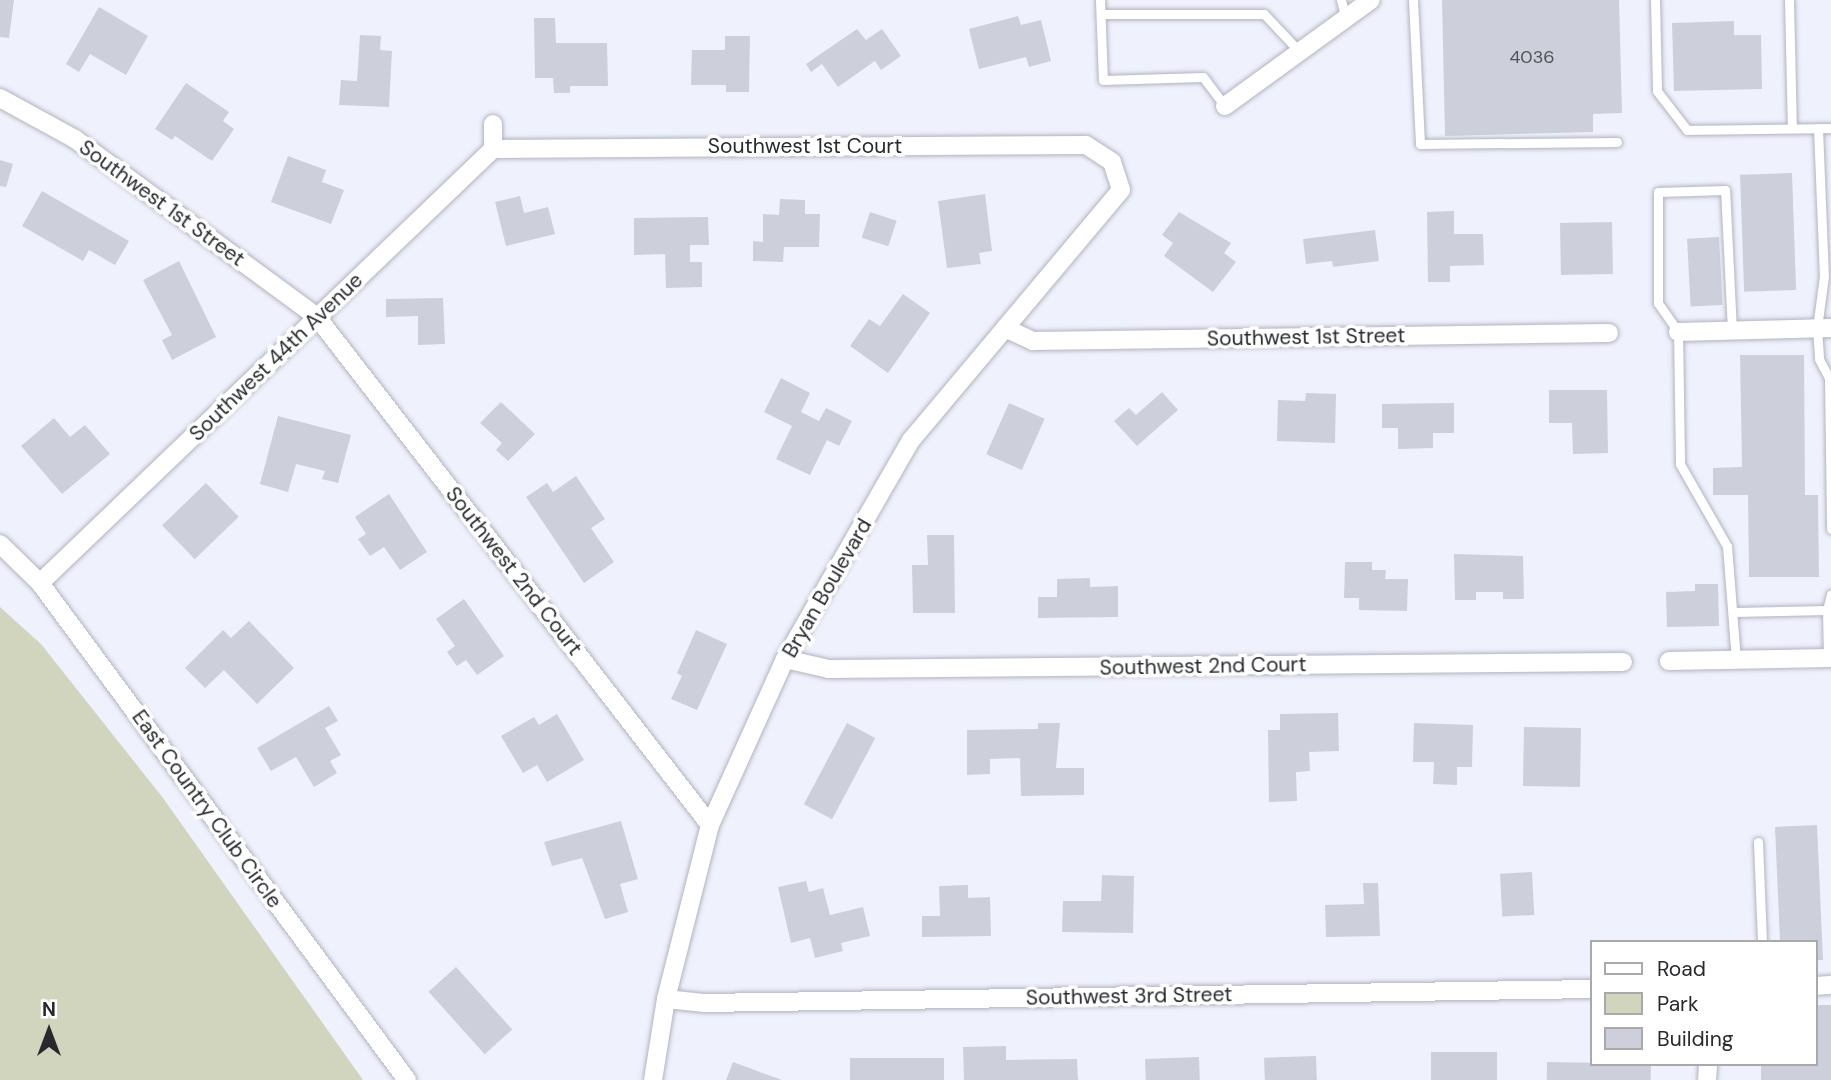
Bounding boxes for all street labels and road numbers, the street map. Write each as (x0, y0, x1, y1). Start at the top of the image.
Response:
street label: Southwest 1st Court (708, 133, 902, 159)
street label: Southwest 1st Street (74, 135, 250, 271)
street label: Southwest 44th Avenue (184, 268, 368, 446)
street label: Southwest 1st Street (1207, 323, 1405, 351)
street label: Southwest 2nd Court (440, 482, 588, 660)
street label: Bryan Boulevard (777, 514, 877, 662)
street label: Southwest 2nd Court (1099, 652, 1307, 680)
street label: East Country Club Circle (127, 705, 287, 913)
street label: Southwest 3rd Street (1026, 982, 1232, 1010)

